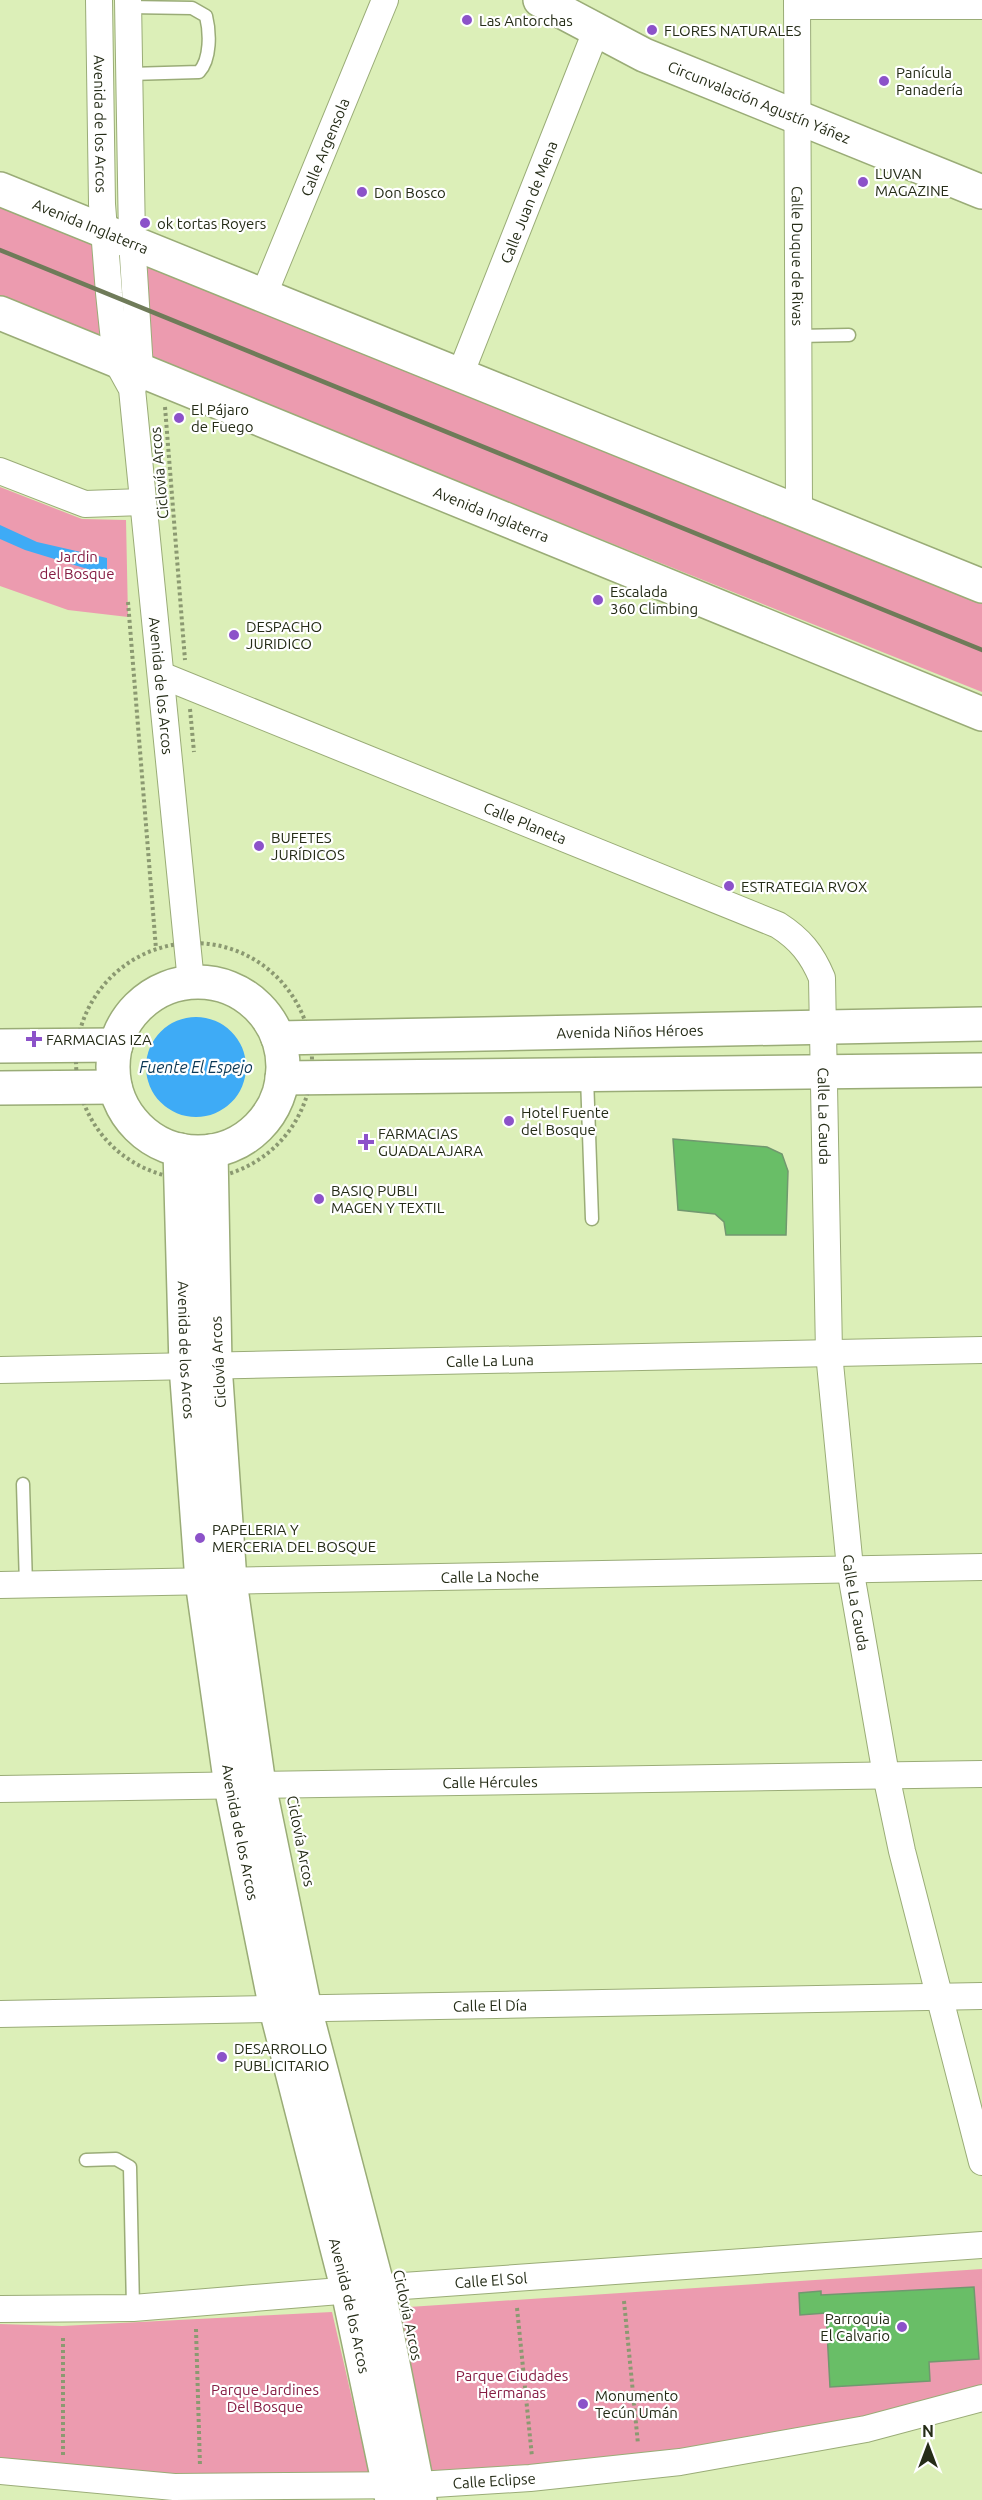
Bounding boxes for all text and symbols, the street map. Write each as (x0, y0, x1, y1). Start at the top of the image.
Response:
place label: Las Antorchas (479, 12, 573, 29)
marker: Las Antorchas (460, 13, 474, 27)
place label: FLORES NATURALES (664, 22, 802, 39)
marker: FLORES NATURALES (645, 23, 659, 37)
street label: Avenida de los Arcos (91, 55, 110, 193)
street label: Circunvalación Agustín Yáñez (665, 57, 853, 146)
place label: Panícula Panadería (896, 64, 963, 98)
marker: Panícula Panadería (877, 74, 891, 88)
street label: Calle Argensola (297, 95, 352, 198)
street label: Calle Juan de Mena (497, 138, 560, 266)
place label: LUVAN MAGAZINE (875, 165, 949, 199)
marker: LUVAN MAGAZINE (856, 175, 870, 189)
place label: Don Bosco (374, 184, 446, 201)
marker: Don Bosco (355, 185, 369, 199)
street label: Calle Duque de Rivas (789, 186, 807, 326)
street label: Avenida Inglaterra (31, 195, 151, 257)
place label: ok tortas Royers (157, 215, 266, 232)
marker: ok tortas Royers (138, 216, 152, 230)
place label: El Pájaro de Fuego (191, 401, 253, 435)
marker: El Pájaro de Fuego (172, 411, 186, 425)
street label: Ciclovía Arcos (147, 426, 171, 520)
street label: Avenida Inglaterra (431, 483, 552, 545)
park label: Jardin del Bosque (40, 548, 114, 582)
place label: Escalada 360 Climbing (610, 583, 698, 617)
marker: Escalada 360 Climbing (591, 593, 605, 607)
street label: Avenida de los Arcos (146, 616, 177, 755)
place label: DESPACHO JURIDICO (246, 618, 322, 652)
marker: DESPACHO JURIDICO (227, 628, 241, 642)
street label: Calle Planeta (481, 798, 569, 847)
place label: BUFETES JURÍDICOS (271, 829, 345, 863)
marker: BUFETES JURÍDICOS (252, 839, 266, 853)
place label: ESTRATEGIA RVOX (741, 878, 867, 895)
marker: ESTRATEGIA RVOX (722, 879, 736, 893)
street label: Avenida Niños Héroes (556, 1021, 704, 1041)
place label: FARMACIAS IZA (46, 1031, 152, 1048)
marker: FARMACIAS IZA (27, 1032, 41, 1046)
water label: Fuente El Espejo (139, 1058, 253, 1076)
street label: Calle La Cauda (815, 1067, 834, 1165)
place label: Hotel Fuente del Bosque (521, 1104, 609, 1138)
marker: Hotel Fuente del Bosque (502, 1114, 516, 1128)
place label: FARMACIAS GUADALAJARA (378, 1125, 483, 1159)
marker: FARMACIAS GUADALAJARA (359, 1135, 373, 1149)
place label: BASIQ PUBLI MAGEN Y TEXTIL (331, 1182, 445, 1216)
marker: BASIQ PUBLI MAGEN Y TEXTIL (312, 1192, 326, 1206)
street label: Avenida de los Arcos (175, 1281, 198, 1419)
street label: Ciclovía Arcos (207, 1315, 229, 1409)
street label: Calle La Luna (446, 1351, 534, 1369)
place label: PAPELERIA Y MERCERIA DEL BOSQUE (212, 1521, 376, 1555)
marker: PAPELERIA Y MERCERIA DEL BOSQUE (193, 1531, 207, 1545)
street label: Calle La Cauda (840, 1554, 873, 1652)
street label: Calle La Noche (440, 1567, 539, 1585)
street label: Avenida de los Arcos (220, 1763, 262, 1902)
street label: Calle Hércules (442, 1772, 538, 1791)
street label: Ciclovía Arcos (284, 1794, 318, 1888)
street label: Calle El Día (453, 1996, 527, 2014)
place label: DESARROLLO PUBLICITARIO (234, 2040, 329, 2074)
marker: DESARROLLO PUBLICITARIO (215, 2050, 229, 2064)
street label: Avenida de los Arcos (326, 2236, 374, 2375)
street label: Ciclovía Arcos (390, 2268, 426, 2362)
street label: Calle El Sol (454, 2269, 528, 2291)
place label: Parroquia El Calvario (820, 2310, 890, 2344)
marker: Parroquia El Calvario (895, 2320, 909, 2334)
park label: Parque Ciudades Hermanas (456, 2367, 568, 2401)
park label: Parque Jardines Del Bosque (211, 2381, 319, 2415)
place label: Monumento Tecún Umán (595, 2387, 678, 2421)
marker: Monumento Tecún Umán (576, 2397, 590, 2411)
north arrow (898, 2416, 958, 2476)
text: N (922, 2422, 934, 2440)
street label: Calle Eclipse (452, 2469, 536, 2491)

